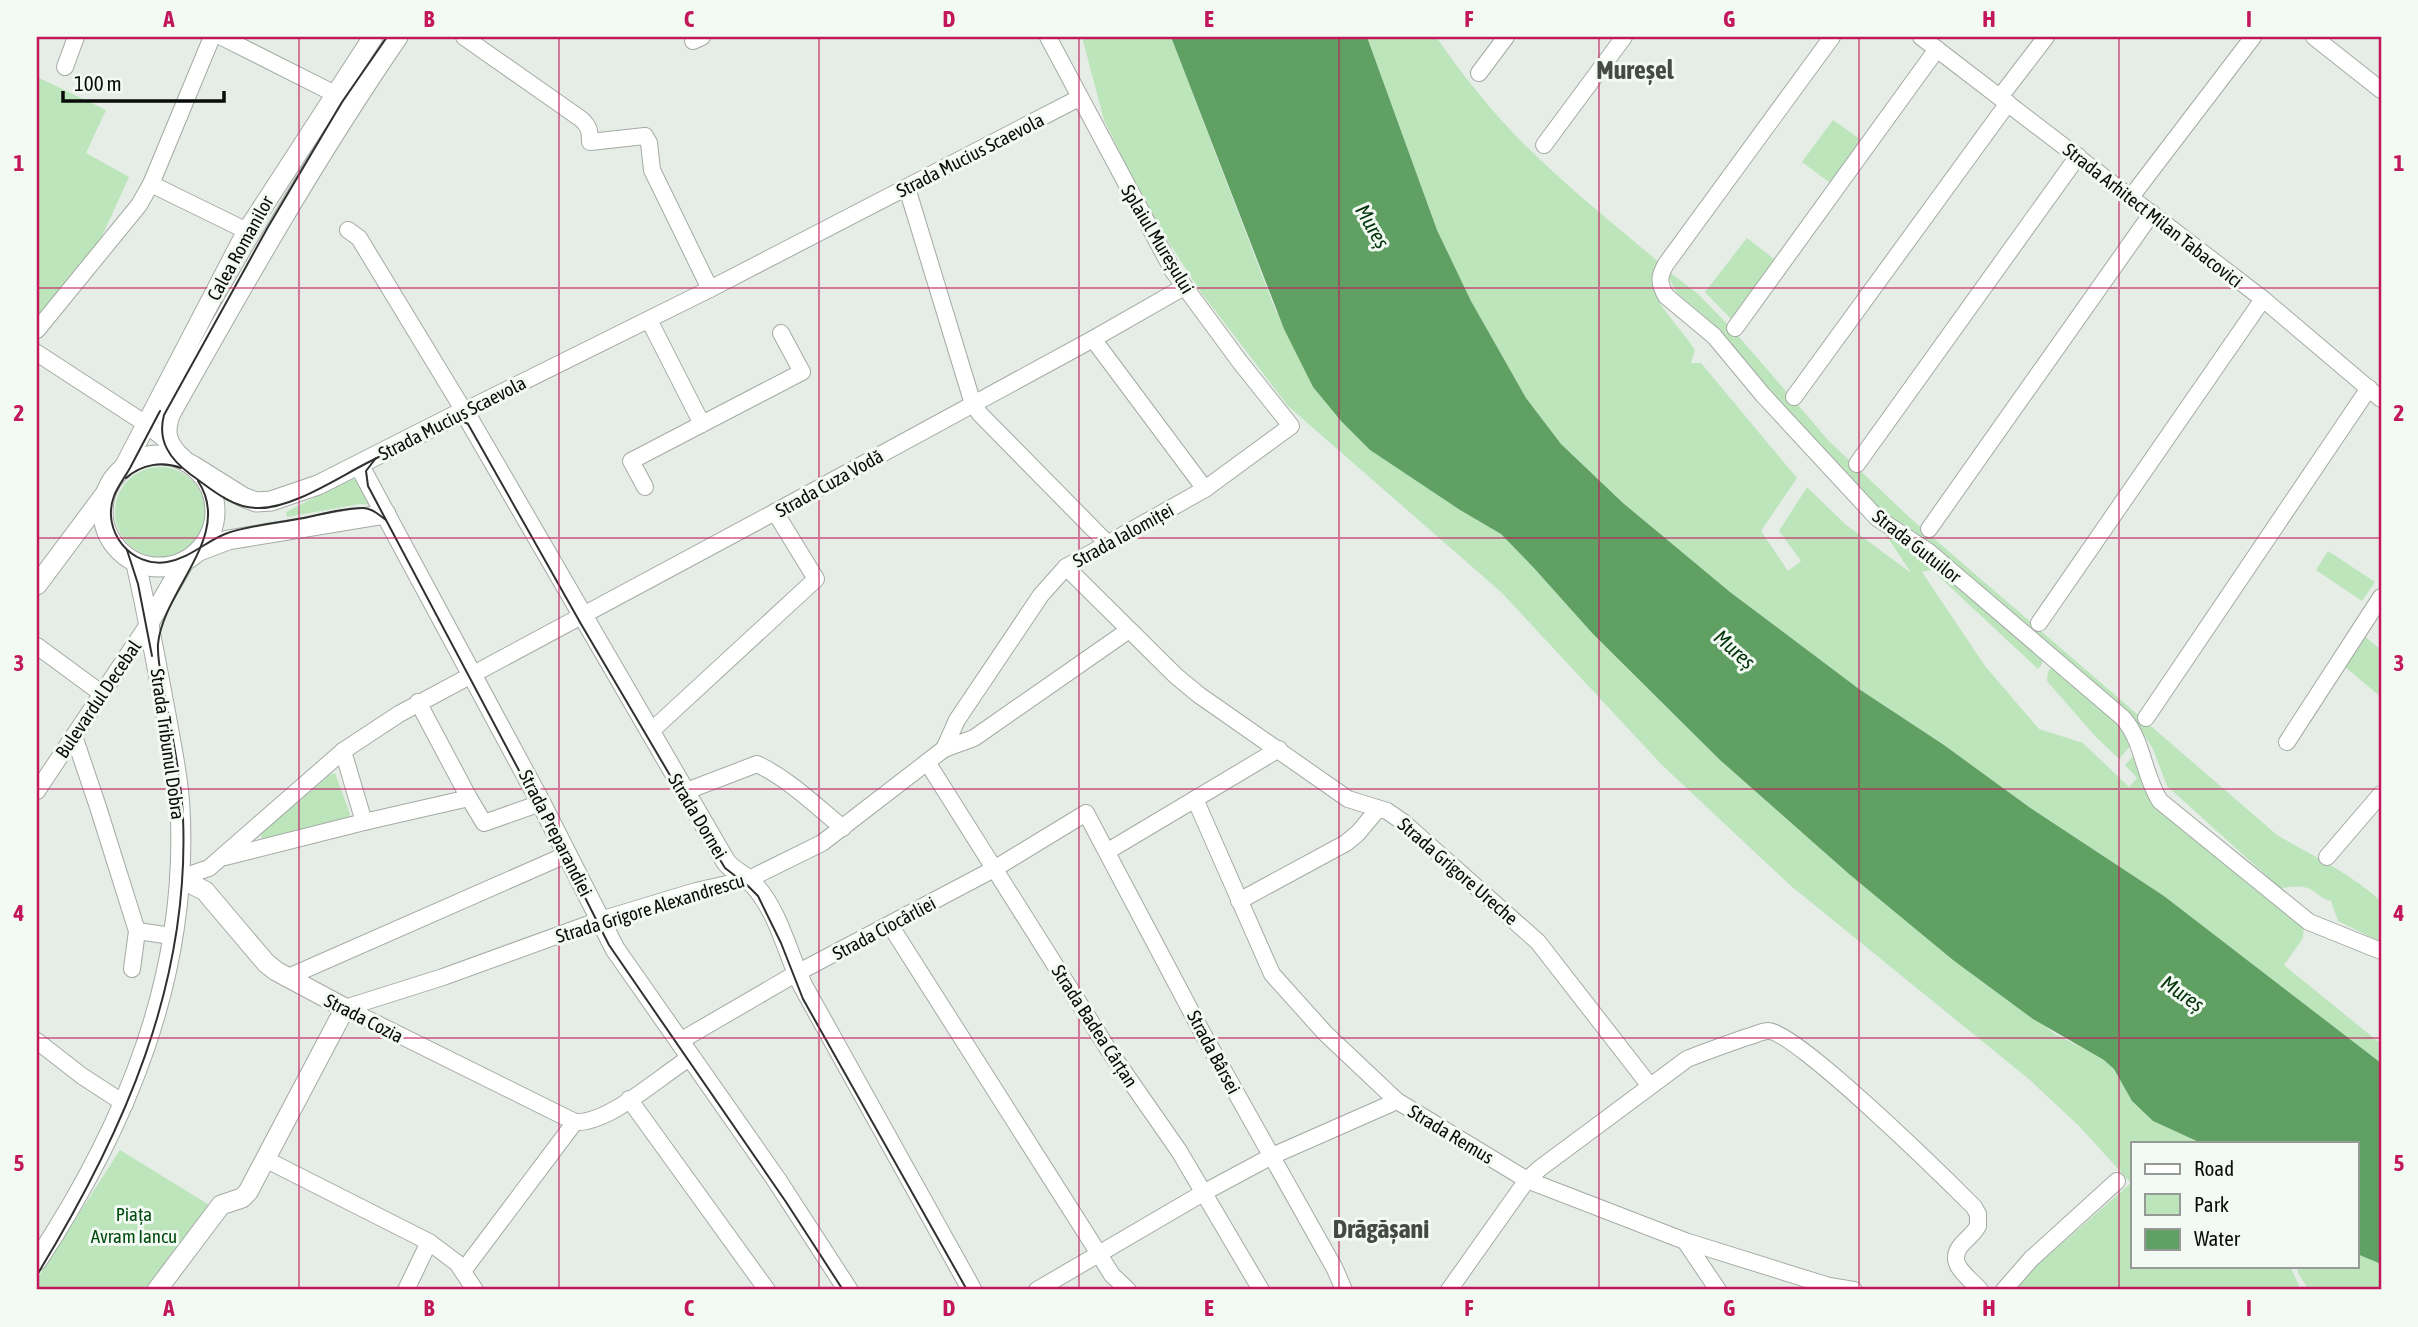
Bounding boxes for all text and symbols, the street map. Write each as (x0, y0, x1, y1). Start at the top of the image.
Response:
text: A (162, 6, 175, 32)
text: B (424, 6, 435, 32)
text: C (684, 6, 695, 32)
text: D (943, 6, 956, 32)
text: E (1204, 6, 1214, 32)
text: F (1464, 6, 1474, 32)
text: G (1723, 6, 1735, 32)
text: H (1982, 6, 1996, 32)
text: I (2246, 6, 2252, 32)
district label: Mureșel (1596, 55, 1675, 85)
scale bar (63, 60, 224, 104)
text: 100 m (74, 71, 122, 95)
street label: Strada Mucius Scaevola (893, 108, 1047, 202)
street label: Strada Arhitect Milan Tabacovici (2059, 138, 2247, 292)
text: 1 (14, 150, 25, 176)
text: 1 (2394, 150, 2405, 176)
street label: Splaiul Mureșului (1117, 181, 1199, 297)
street label: Calea Romanilor (202, 192, 278, 304)
water label: Mureș (1351, 200, 1395, 252)
street label: Strada Mucius Scaevola (375, 371, 529, 465)
text: 2 (14, 400, 24, 426)
text: 2 (2394, 400, 2404, 426)
street label: Strada Cuza Vodă (771, 444, 887, 522)
street label: Strada Ialomiței (1069, 498, 1177, 572)
street label: Strada Gutuilor (1869, 505, 1966, 587)
water label: Mureș (1710, 624, 1760, 674)
street label: Bulevardul Decebal (51, 636, 145, 762)
text: 3 (14, 650, 24, 676)
text: 3 (2394, 650, 2404, 676)
street label: Strada Tribunul Dobra (147, 667, 189, 821)
street label: Strada Preparandiei (515, 766, 597, 900)
street label: Strada Dornei (664, 769, 732, 863)
street label: Strada Grigore Ureche (1394, 813, 1522, 929)
street label: Strada Grigore Alexandrescu (553, 869, 747, 947)
street label: Strada Ciocârliei (829, 892, 939, 964)
text: 4 (13, 900, 25, 926)
text: 4 (2393, 900, 2405, 926)
street label: Strada Badea Cârțan (1047, 961, 1143, 1091)
water label: Mureș (2157, 970, 2209, 1016)
street label: Strada Cozia (321, 989, 407, 1047)
street label: Strada Bârsei (1183, 1007, 1245, 1097)
street label: Strada Remus (1404, 1100, 1498, 1168)
legend (2131, 1142, 2358, 1268)
text: 5 (14, 1150, 25, 1176)
text: 5 (2394, 1150, 2405, 1176)
text: Road (2194, 1156, 2234, 1180)
text: Park (2194, 1192, 2229, 1216)
park label: Piața Avram Iancu (91, 1203, 177, 1247)
district label: Drăgășani (1333, 1214, 1429, 1244)
text: Water (2194, 1226, 2241, 1250)
text: A (162, 1295, 175, 1321)
text: B (424, 1295, 435, 1321)
text: C (684, 1295, 695, 1321)
text: D (943, 1295, 956, 1321)
text: E (1204, 1295, 1214, 1321)
text: F (1464, 1295, 1474, 1321)
text: G (1723, 1295, 1735, 1321)
text: H (1982, 1295, 1996, 1321)
text: I (2246, 1295, 2252, 1321)

